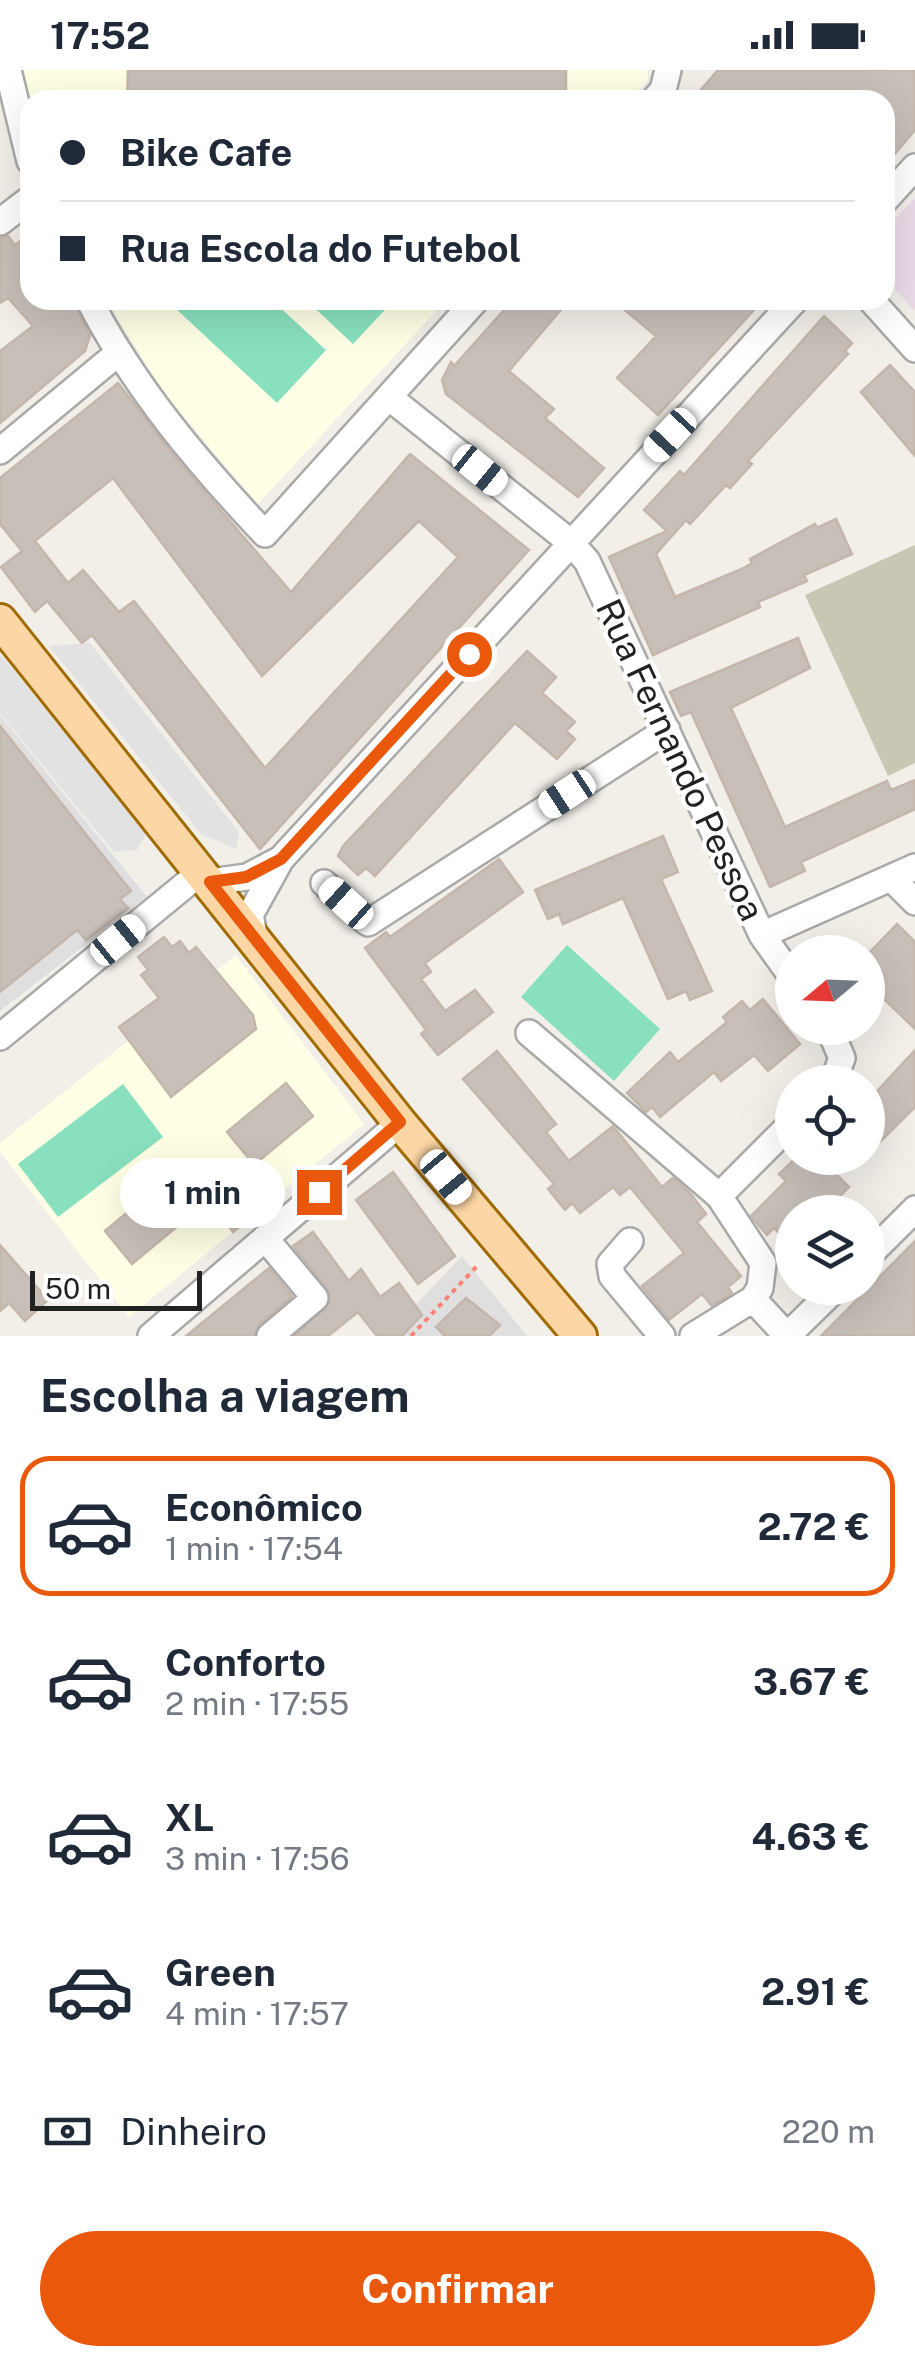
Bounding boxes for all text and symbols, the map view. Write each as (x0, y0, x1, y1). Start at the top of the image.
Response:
text: 17:52 (50, 13, 150, 58)
text: Bike Cafe (120, 130, 292, 175)
text: Rua Escola do Futebol (120, 226, 521, 271)
car (639, 403, 701, 467)
car (447, 439, 513, 501)
street label: Rua Fernando Pessoa (588, 593, 773, 927)
route start (447, 632, 492, 677)
car (534, 765, 600, 823)
car (314, 872, 378, 934)
car (85, 909, 151, 971)
north arrow (775, 935, 885, 1045)
map controls (775, 935, 885, 1305)
button: locate (775, 1065, 885, 1175)
car (415, 1144, 477, 1210)
callout: 1 min (119, 1157, 284, 1227)
route end (297, 1170, 342, 1215)
text: 1 min (164, 1174, 241, 1211)
button: layers (775, 1195, 885, 1305)
scale bar (30, 1266, 202, 1310)
text: 50 m (45, 1272, 111, 1305)
text: Escolha a viagem (40, 1369, 410, 1422)
icon: car (45, 1481, 135, 1571)
text: Econômico (165, 1485, 363, 1530)
text: 2.72 € (757, 1504, 870, 1549)
text: 1 min · 17:54 (165, 1530, 343, 1567)
icon: car (45, 1636, 135, 1726)
text: Conforto (165, 1640, 326, 1685)
text: 3.67 € (753, 1659, 870, 1704)
text: 2 min · 17:55 (165, 1685, 349, 1722)
icon: car (45, 1791, 135, 1881)
text: XL (165, 1795, 214, 1840)
text: 4.63 € (751, 1814, 870, 1859)
text: 3 min · 17:56 (165, 1840, 350, 1877)
icon: car (45, 1946, 135, 2036)
text: Green (165, 1950, 276, 1995)
text: 2.91 € (761, 1969, 870, 2014)
text: 4 min · 17:57 (165, 1995, 349, 2032)
icon: cash (40, 2104, 95, 2159)
text: Dinheiro (120, 2109, 267, 2154)
text: 220 m (782, 2113, 875, 2150)
button: Confirmar (40, 2231, 875, 2346)

